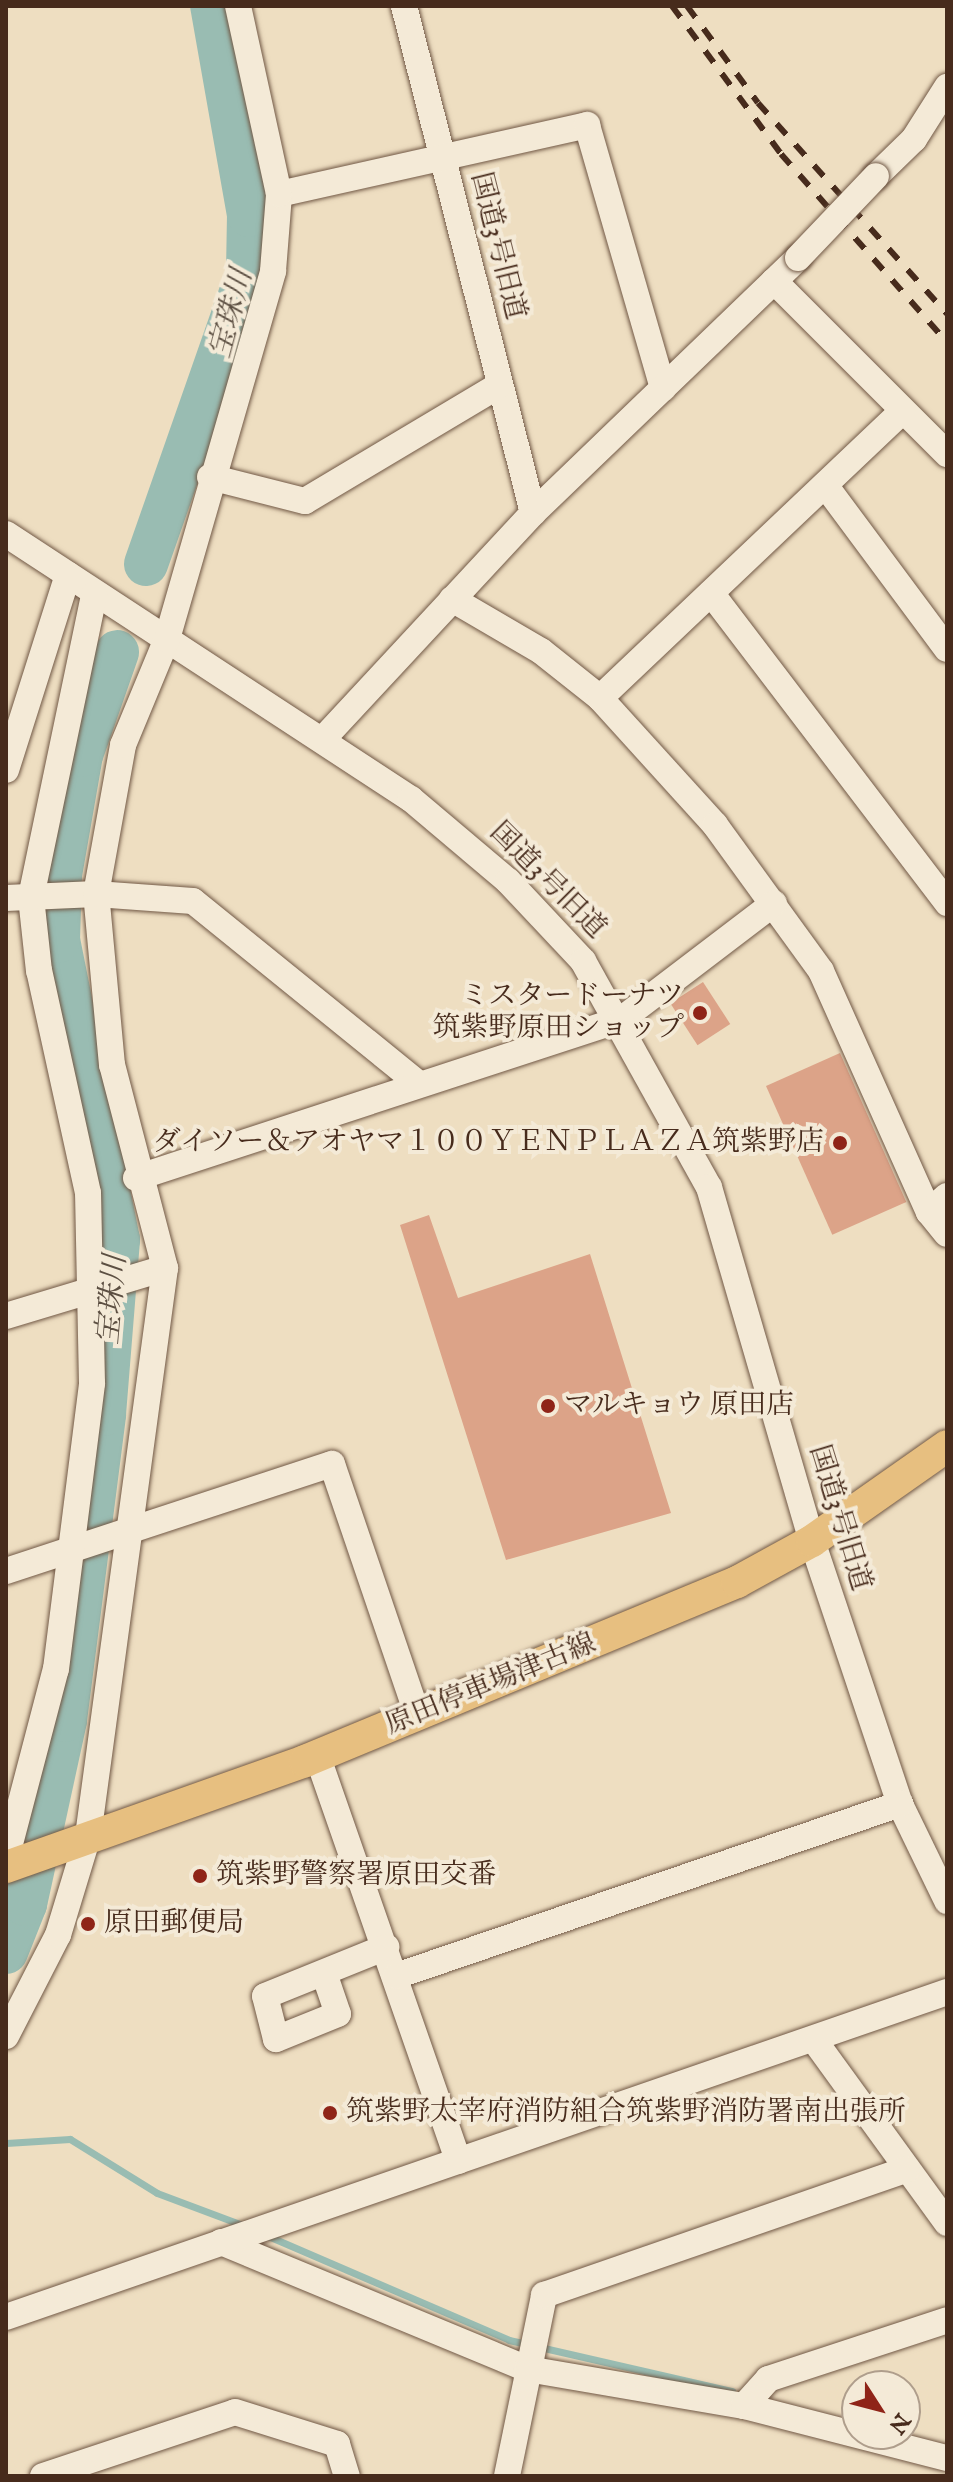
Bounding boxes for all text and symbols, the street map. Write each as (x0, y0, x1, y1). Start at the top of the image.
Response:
street label: 国道3号旧道 (462, 169, 532, 323)
water label: 宝珠川 (203, 266, 261, 362)
street label: 国道3号旧道 (482, 816, 612, 946)
place label: ミスタードーナツ 筑紫野原田ショップ (432, 980, 684, 1046)
marker: ミスタードーナツ 筑紫野原田ショップ (691, 1004, 709, 1022)
place label: ダイソー＆アオヤマ１００ＹＥＮＰＬＡＺＡ筑紫野店 (152, 1126, 824, 1160)
marker: ダイソー＆アオヤマ１００ＹＥＮＰＬＡＺＡ筑紫野店 (831, 1134, 849, 1152)
water label: 宝珠川 (91, 1254, 135, 1346)
place label: マルキョウ 原田店 (564, 1389, 794, 1423)
marker: マルキョウ 原田店 (539, 1397, 557, 1415)
street label: 国道3号旧道 (801, 1441, 877, 1595)
street label: 原田停車場津古線 (381, 1627, 601, 1743)
place label: 筑紫野警察署原田交番 (216, 1859, 496, 1893)
marker: 筑紫野警察署原田交番 (191, 1867, 209, 1885)
place label: 原田郵便局 (104, 1907, 244, 1941)
marker: 原田郵便局 (79, 1915, 97, 1933)
place label: 筑紫野太宰府消防組合筑紫野消防署南出張所 (346, 2096, 906, 2130)
marker: 筑紫野太宰府消防組合筑紫野消防署南出張所 (321, 2104, 339, 2122)
north arrow (841, 2370, 921, 2450)
text: N (882, 2407, 916, 2439)

